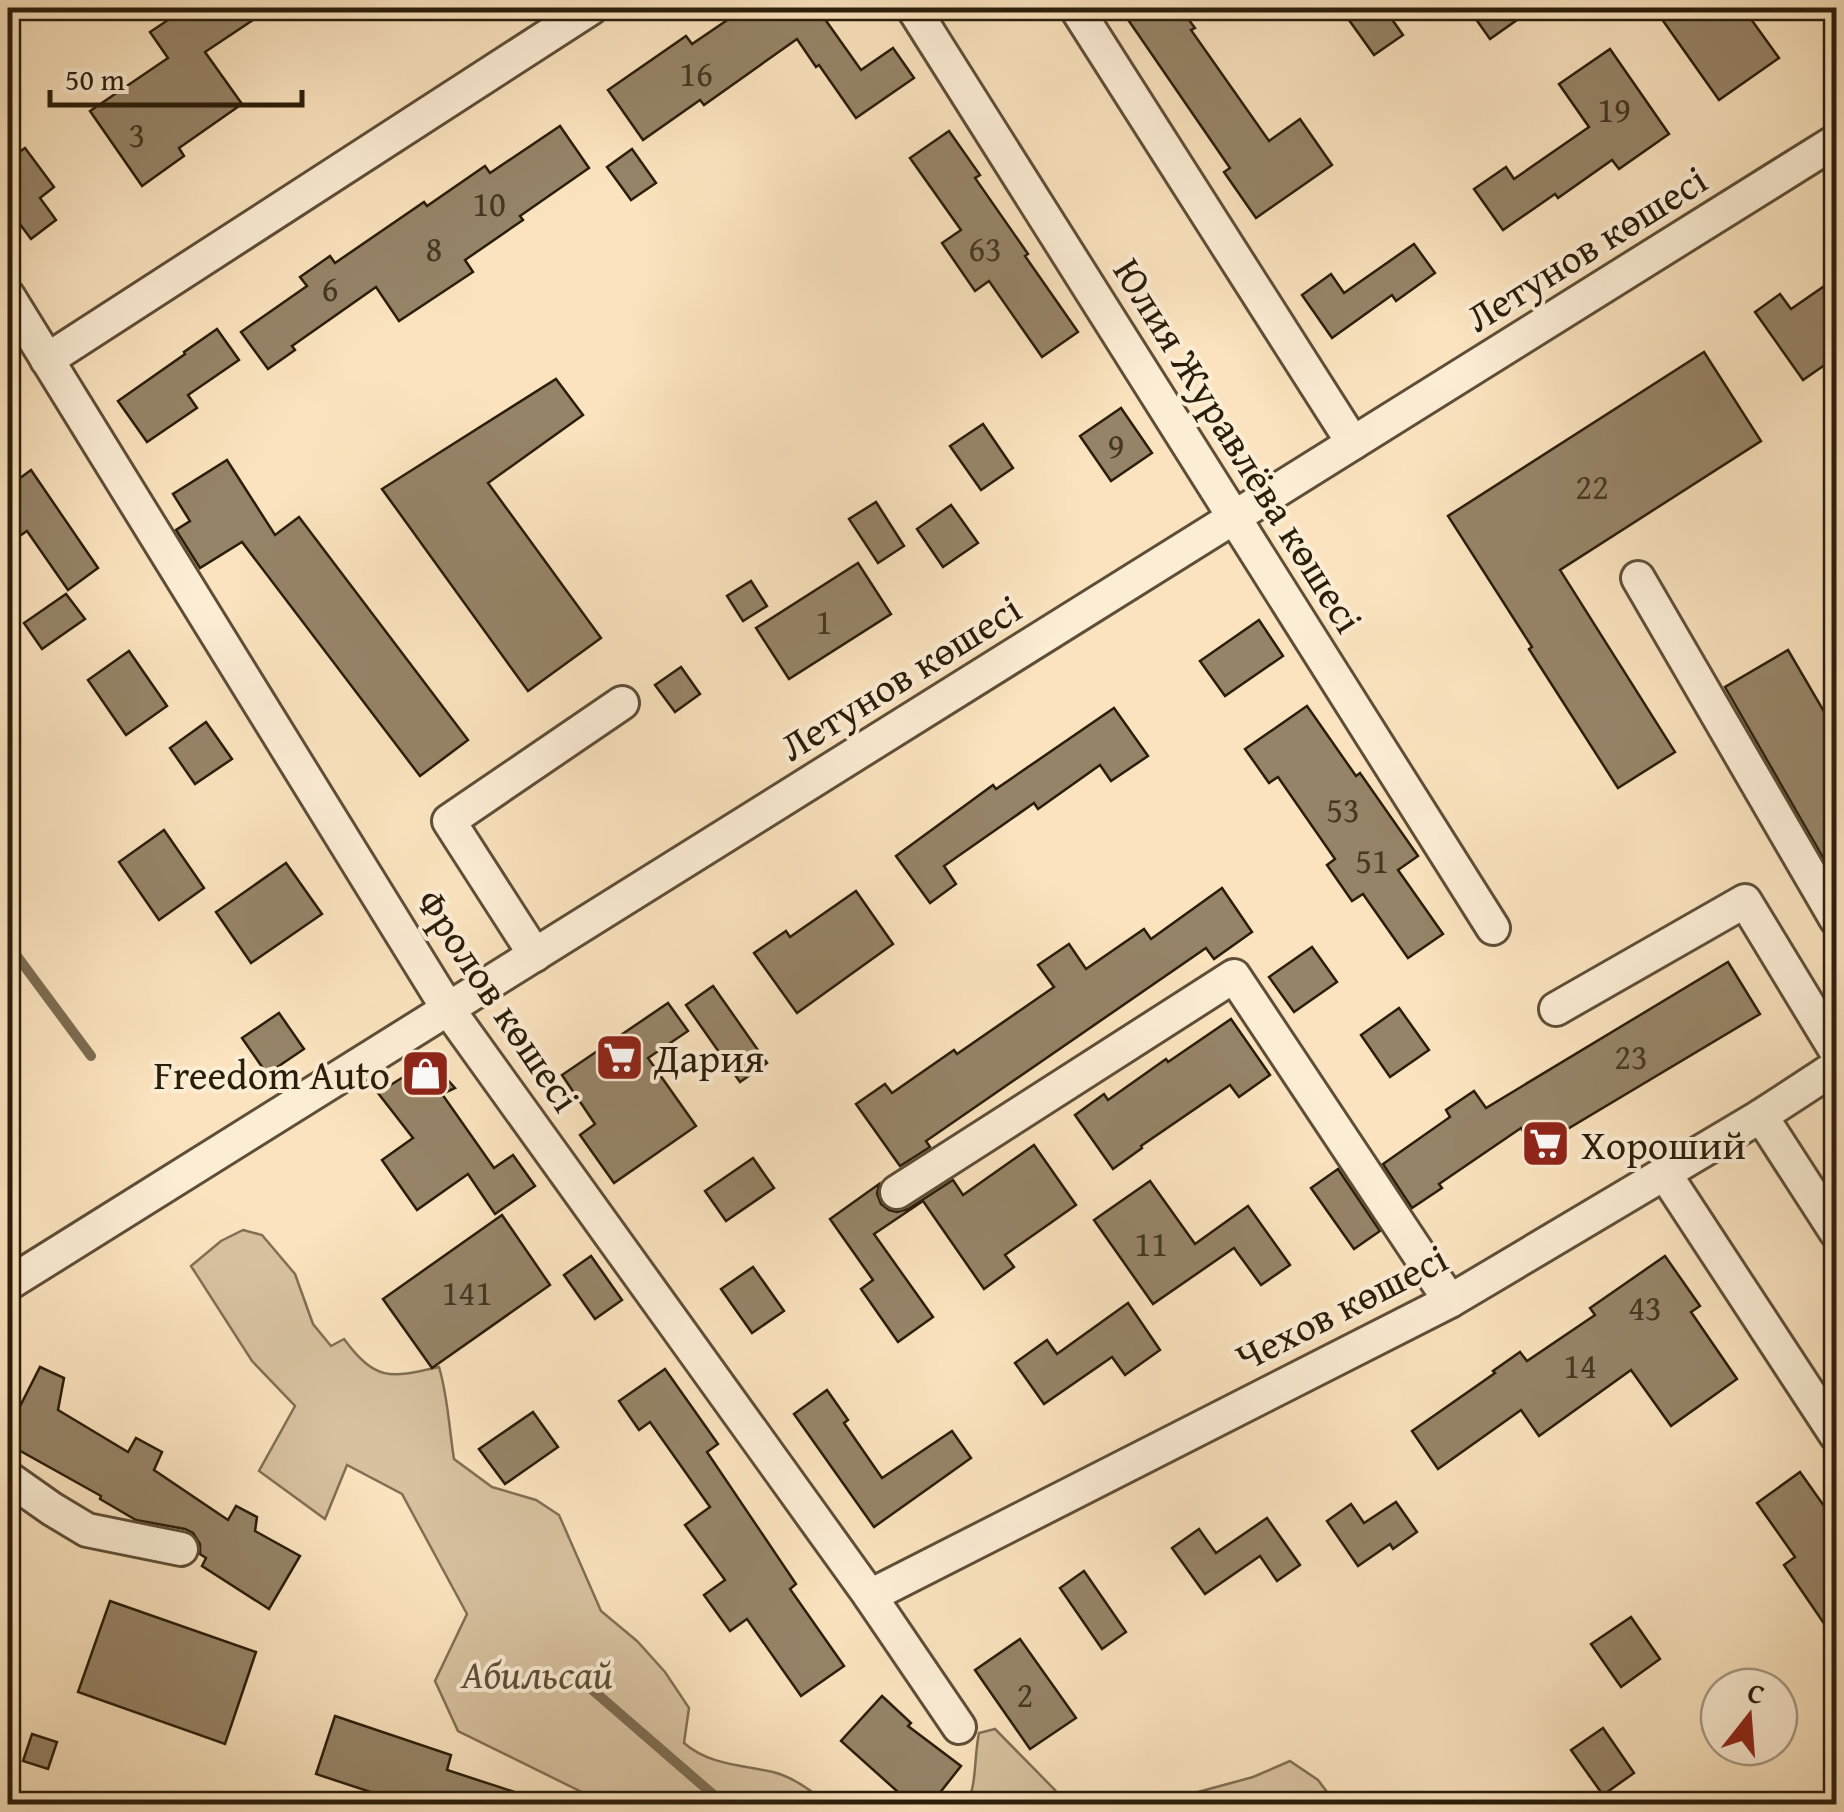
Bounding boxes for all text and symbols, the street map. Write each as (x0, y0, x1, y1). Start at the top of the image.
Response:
scale bar (50, 45, 302, 107)
house number: 16 (679, 48, 713, 99)
text: 50 m (65, 57, 125, 101)
house number: 19 (1597, 84, 1631, 135)
house number: 3 (129, 109, 145, 160)
street label: Летунов көшесі (1454, 150, 1718, 346)
house number: 10 (472, 178, 506, 229)
house number: 8 (426, 223, 442, 274)
house number: 63 (968, 223, 1002, 274)
street label: Юлия Журавлёва көшесі (1099, 246, 1379, 644)
house number: 6 (322, 263, 338, 314)
house number: 9 (1108, 420, 1124, 471)
house number: 22 (1575, 461, 1609, 512)
street label: Летунов көшесі (768, 579, 1032, 775)
house number: 1 (816, 596, 832, 647)
house number: 53 (1326, 784, 1360, 835)
house number: 51 (1355, 835, 1389, 886)
street label: Фролов көшесі (402, 877, 596, 1123)
place label: Дария (653, 1028, 764, 1087)
supermarket icon: Дария (593, 1031, 645, 1083)
house number: 23 (1614, 1031, 1648, 1082)
place label: Freedom Auto (153, 1045, 390, 1104)
shop icon: Freedom Auto (399, 1048, 451, 1100)
place label: Хороший (1581, 1115, 1746, 1174)
supermarket icon: Хороший (1520, 1118, 1572, 1170)
house number: 11 (1134, 1218, 1168, 1269)
street label: Чехов көшесі (1224, 1228, 1458, 1386)
house number: 141 (442, 1267, 492, 1318)
house number: 43 (1628, 1282, 1662, 1333)
house number: 14 (1563, 1340, 1597, 1391)
park label: Абильсай (460, 1644, 613, 1703)
north arrow (1699, 1667, 1799, 1767)
house number: 2 (1017, 1669, 1033, 1720)
text: С (1743, 1671, 1770, 1715)

